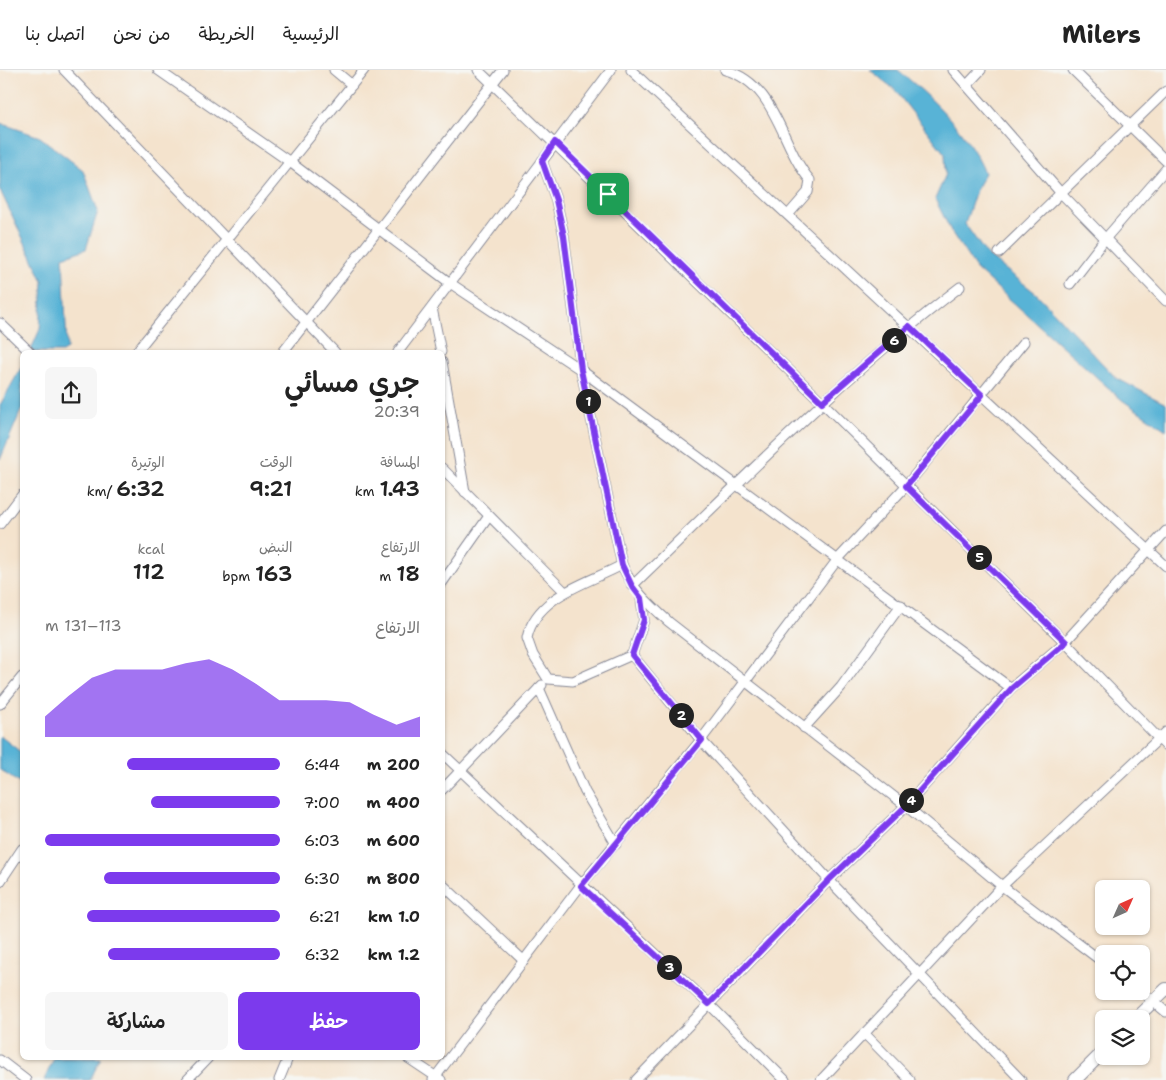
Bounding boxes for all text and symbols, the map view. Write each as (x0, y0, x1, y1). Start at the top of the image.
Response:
text: Milers (1062, 19, 1141, 51)
text: اتصل بنا (25, 22, 85, 46)
text: من نحن (113, 22, 171, 46)
text: الخريطة (199, 22, 255, 46)
text: الرئيسية (283, 22, 339, 46)
pin (587, 173, 629, 215)
icon: arrive (594, 180, 622, 208)
pin: 6 (882, 328, 906, 352)
text: 6 (890, 331, 899, 349)
text: جري مسائي (284, 363, 420, 401)
button: share (45, 367, 97, 419)
pin: 1 (576, 388, 600, 414)
text: 1 (585, 392, 592, 410)
text: 20:39 (373, 401, 420, 422)
text: الوتيرة (131, 453, 165, 471)
text: الوقت (260, 453, 292, 471)
text: المسافة (380, 453, 420, 471)
text: 6:32 (116, 475, 165, 503)
text: 9:21 (249, 475, 292, 503)
text: 1.43 (379, 475, 420, 503)
text: /km (87, 482, 116, 500)
text: km (355, 482, 379, 500)
text: النبض (259, 538, 292, 556)
text: الارتفاع (381, 538, 420, 556)
text: kcal (137, 540, 165, 558)
pin: 5 (966, 544, 992, 570)
text: 5 (975, 548, 984, 566)
text: 112 (133, 558, 165, 586)
text: 163 (255, 560, 292, 588)
text: 18 (396, 560, 420, 588)
text: bpm (222, 567, 255, 585)
text: m (379, 567, 396, 585)
text: 113–131 m (45, 615, 122, 636)
text: الارتفاع (375, 617, 420, 638)
pin: 2 (668, 702, 694, 728)
text: 2 (677, 706, 686, 724)
text: 6:44 (304, 754, 340, 775)
text: 200 m (367, 754, 420, 775)
pin: 4 (898, 788, 924, 812)
text: 4 (907, 791, 916, 809)
text: 7:00 (303, 792, 340, 813)
text: 400 m (366, 792, 420, 813)
text: 6:03 (304, 830, 340, 851)
text: 600 m (366, 830, 420, 851)
text: 6:30 (304, 868, 340, 889)
text: 800 m (366, 868, 420, 889)
north arrow (1095, 880, 1150, 935)
map controls (1095, 880, 1150, 1065)
text: 6:21 (309, 906, 340, 927)
text: 1.0 km (368, 906, 420, 927)
text: 6:32 (305, 944, 340, 965)
text: 1.2 km (367, 944, 420, 965)
button: locate (1095, 945, 1150, 1000)
pin: 3 (656, 954, 682, 980)
text: 3 (665, 958, 674, 976)
button: مشاركة (45, 992, 228, 1050)
button: حفظ (238, 992, 420, 1050)
button: layers (1095, 1010, 1150, 1065)

